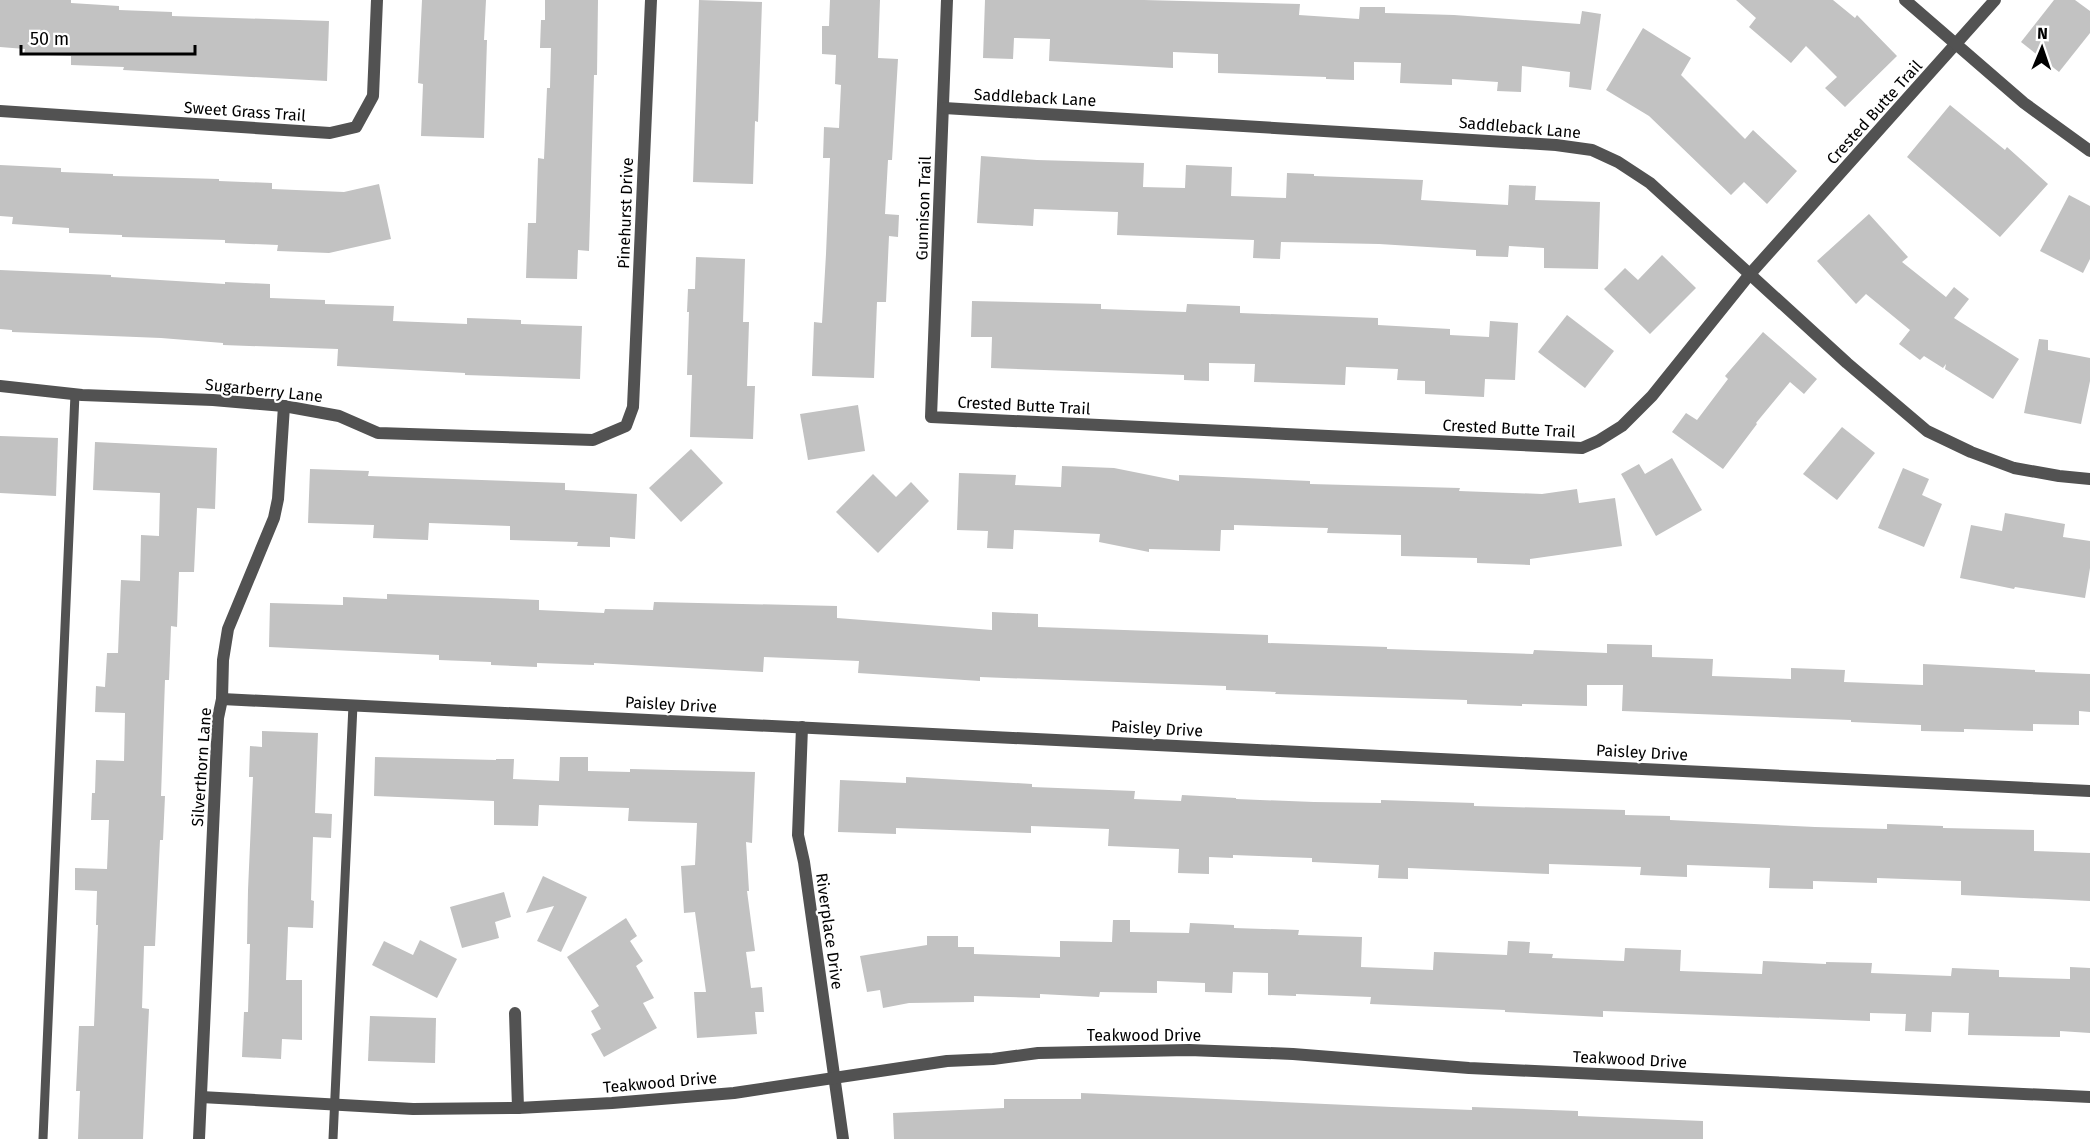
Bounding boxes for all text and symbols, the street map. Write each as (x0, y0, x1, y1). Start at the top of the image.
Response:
scale bar (21, 18, 195, 56)
north arrow (2012, 18, 2072, 78)
text: N (2037, 24, 2048, 43)
text: 50 m (30, 28, 69, 50)
street label: Crested Butte Trail (1823, 56, 1926, 168)
street label: Saddleback Lane (973, 85, 1097, 110)
street label: Sweet Grass Trail (183, 98, 307, 125)
street label: Saddleback Lane (1458, 113, 1582, 142)
street label: Gunnison Trail (912, 155, 935, 261)
street label: Pinehurst Drive (614, 157, 637, 269)
street label: Sugarberry Lane (204, 375, 324, 406)
street label: Crested Butte Trail (957, 393, 1091, 418)
street label: Crested Butte Trail (1442, 416, 1576, 441)
street label: Paisley Drive (625, 693, 717, 716)
street label: Silverthorn Lane (188, 707, 215, 827)
street label: Paisley Drive (1111, 717, 1203, 740)
street label: Paisley Drive (1596, 741, 1688, 764)
street label: Riverplace Drive (812, 872, 847, 991)
street label: Teakwood Drive (1087, 1026, 1201, 1045)
street label: Teakwood Drive (1572, 1047, 1688, 1072)
street label: Teakwood Drive (602, 1068, 718, 1097)

